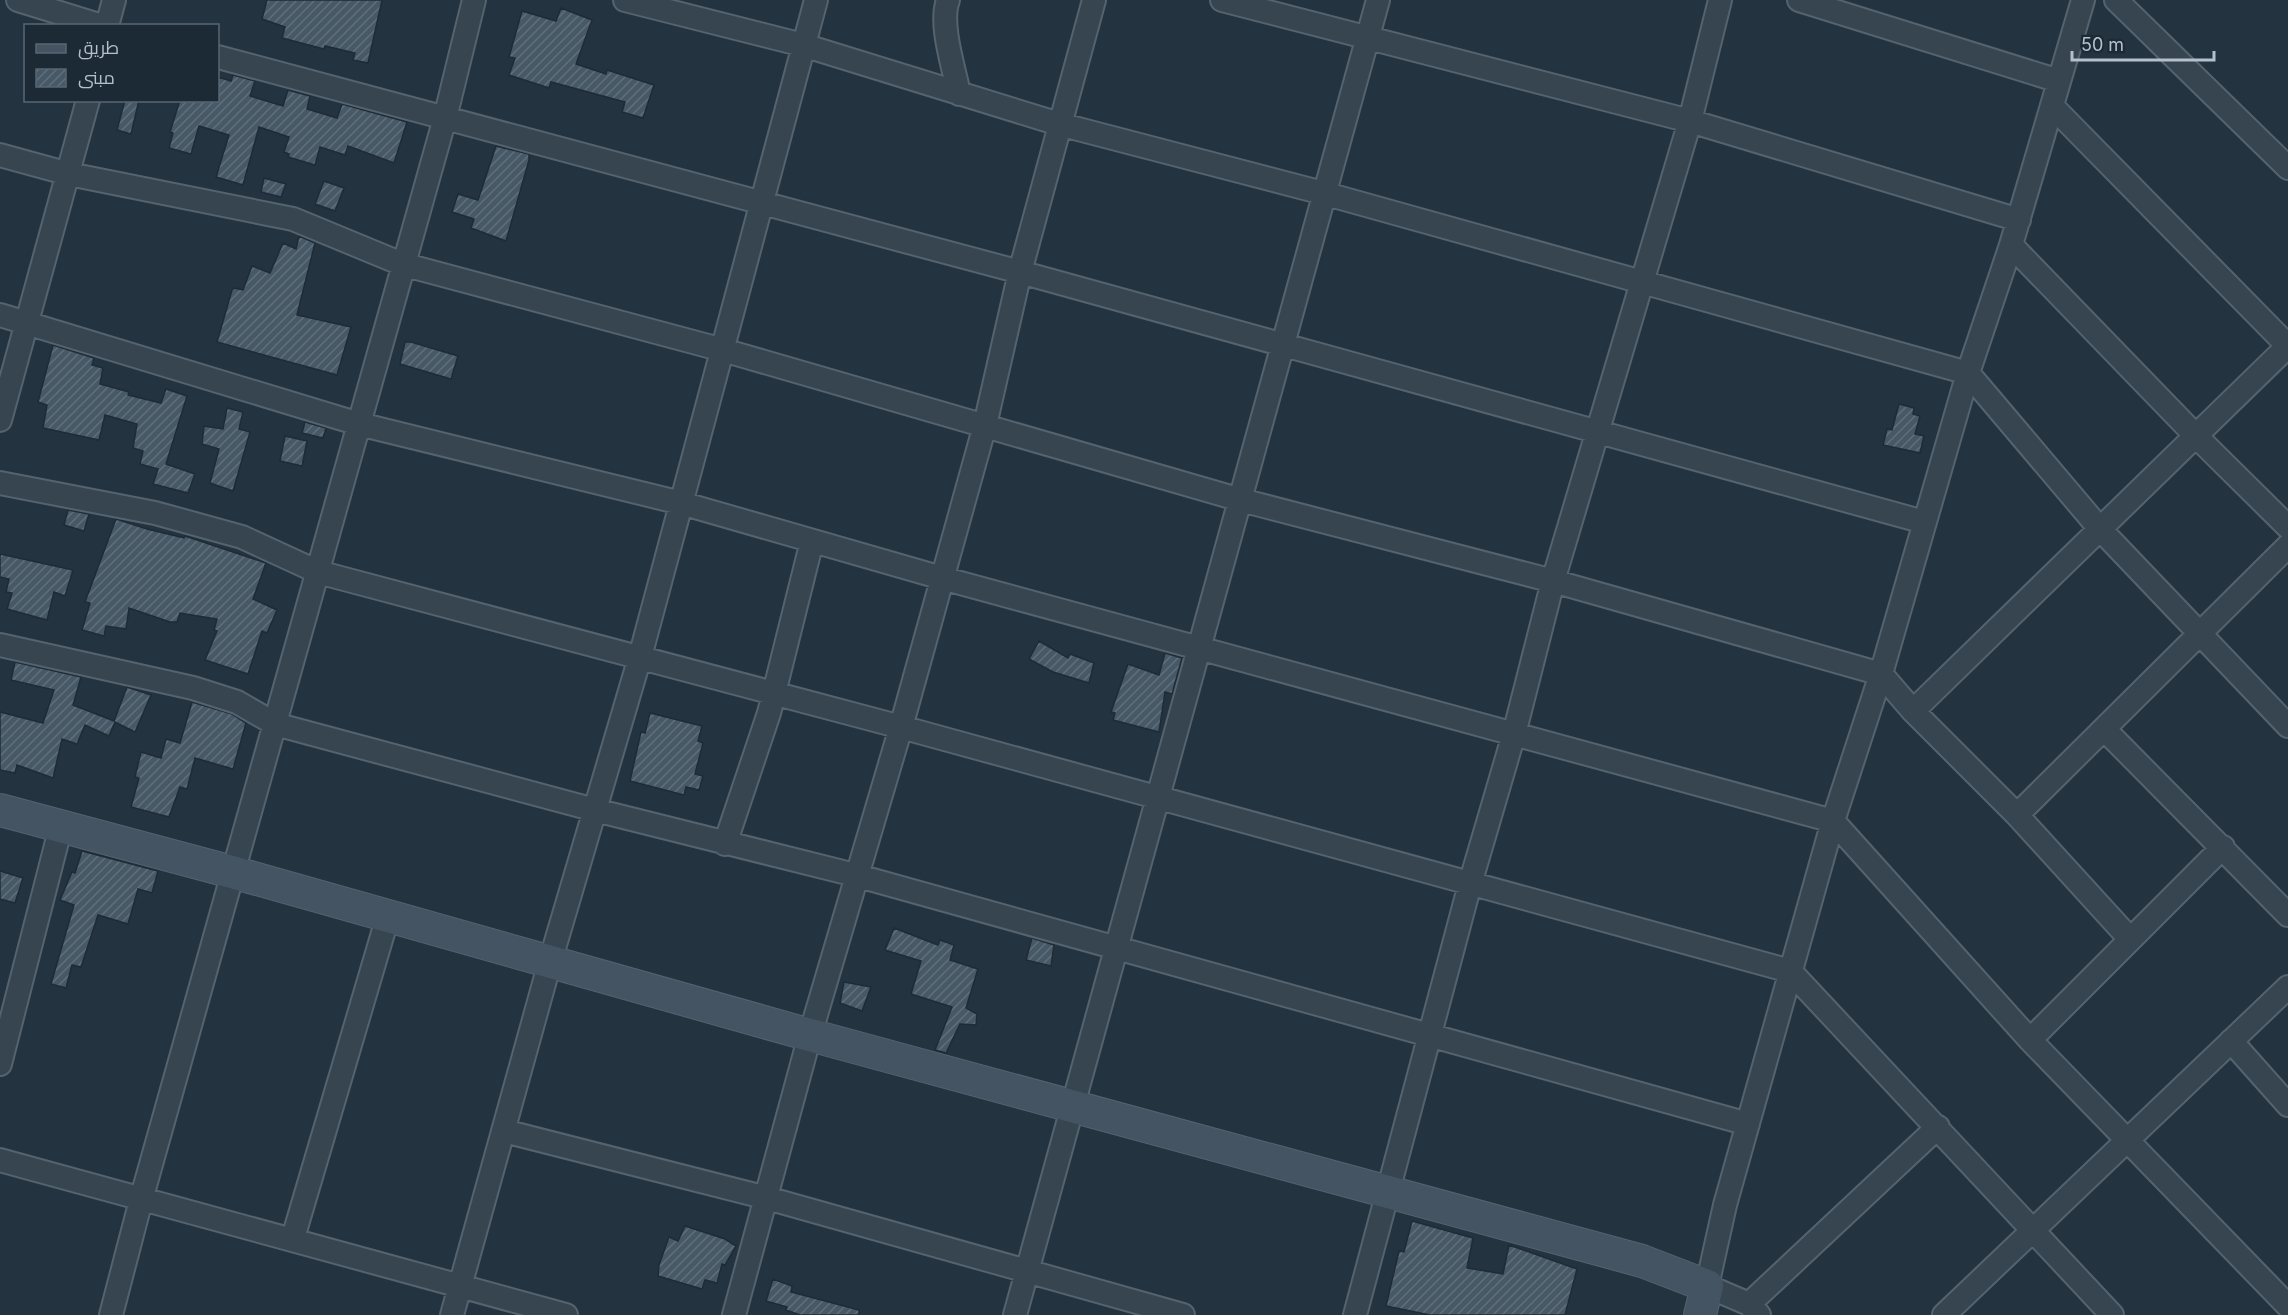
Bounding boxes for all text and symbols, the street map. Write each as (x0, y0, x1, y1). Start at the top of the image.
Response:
legend (24, 24, 219, 102)
scale bar (2072, 24, 2214, 62)
text: 50 m (2081, 34, 2124, 55)
text: طريق (78, 37, 119, 60)
text: مبنى (78, 67, 115, 89)

